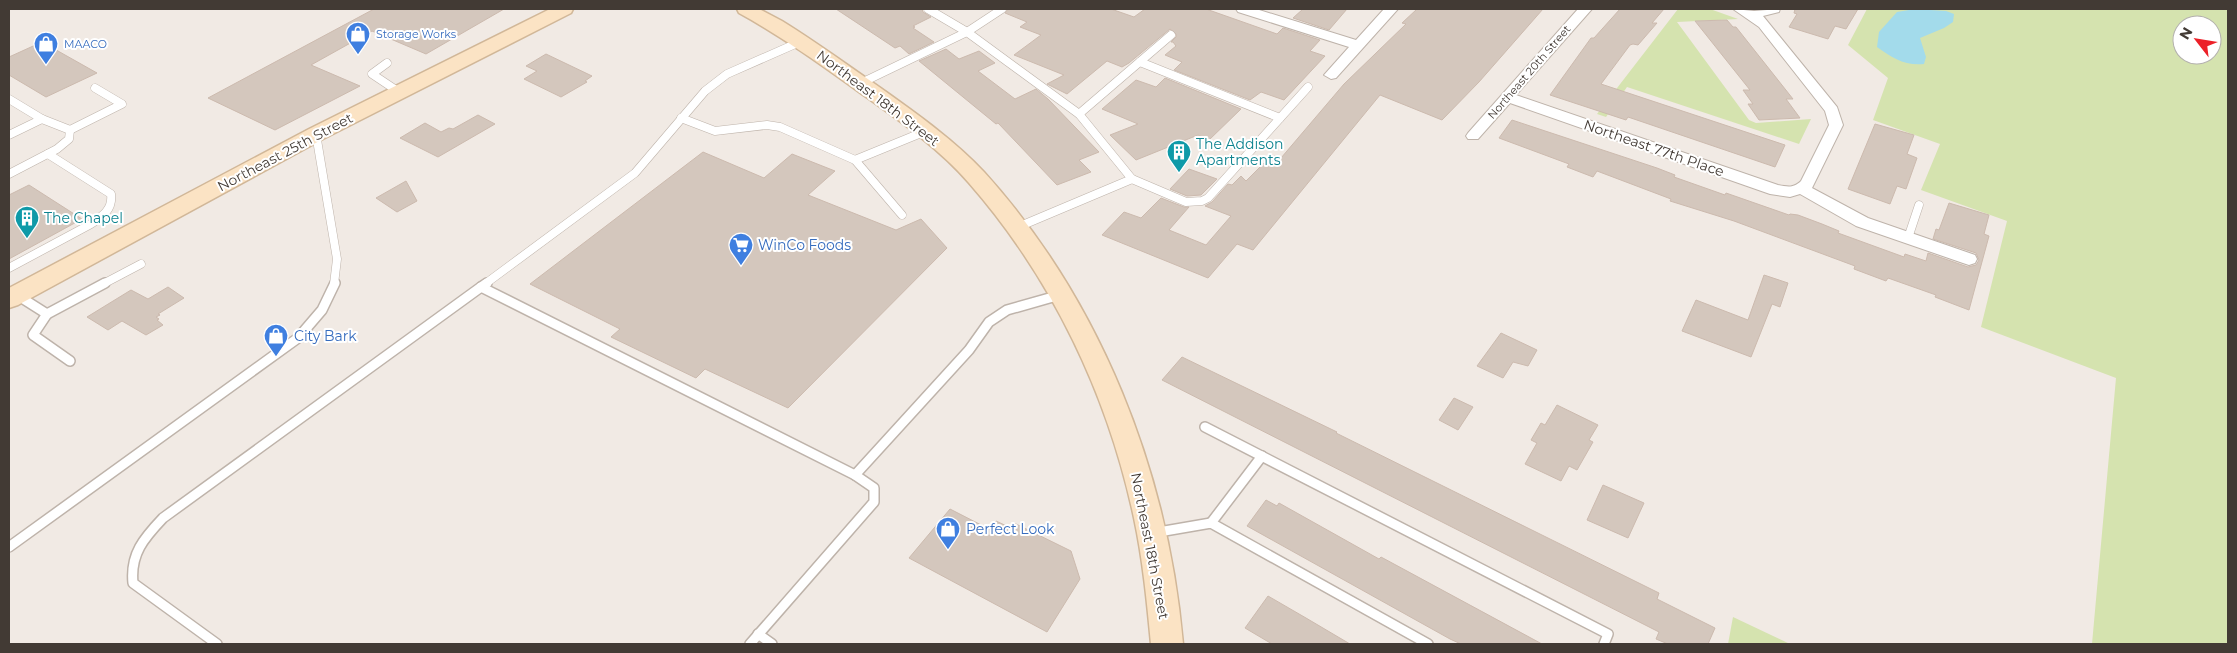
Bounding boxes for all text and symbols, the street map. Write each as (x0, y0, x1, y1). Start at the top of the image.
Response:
north arrow (2172, 15, 2222, 65)
shop icon: Storage Works (345, 21, 371, 55)
street label: Northeast 20th Street (1484, 22, 1574, 122)
text: N (2175, 24, 2196, 43)
place label: Storage Works (376, 27, 457, 41)
shop icon: MAACO (33, 31, 59, 65)
place label: MAACO (64, 37, 107, 51)
street label: Northeast 18th Street (813, 46, 943, 150)
street label: Northeast 25th Street (214, 108, 356, 195)
street label: Northeast 77th Place (1581, 116, 1727, 180)
place label: The Addison Apartments (1196, 135, 1283, 169)
building icon: The Addison Apartments (1166, 139, 1192, 173)
building icon: The Chapel (14, 205, 40, 239)
place label: The Chapel (44, 209, 123, 227)
supermarket icon: WinCo Foods (728, 232, 754, 266)
place label: WinCo Foods (758, 236, 851, 254)
shop icon: City Bark (263, 323, 289, 357)
place label: City Bark (294, 327, 357, 345)
street label: Northeast 18th Street (1127, 471, 1173, 621)
shop icon: Perfect Look (935, 516, 961, 550)
place label: Perfect Look (966, 520, 1055, 538)

